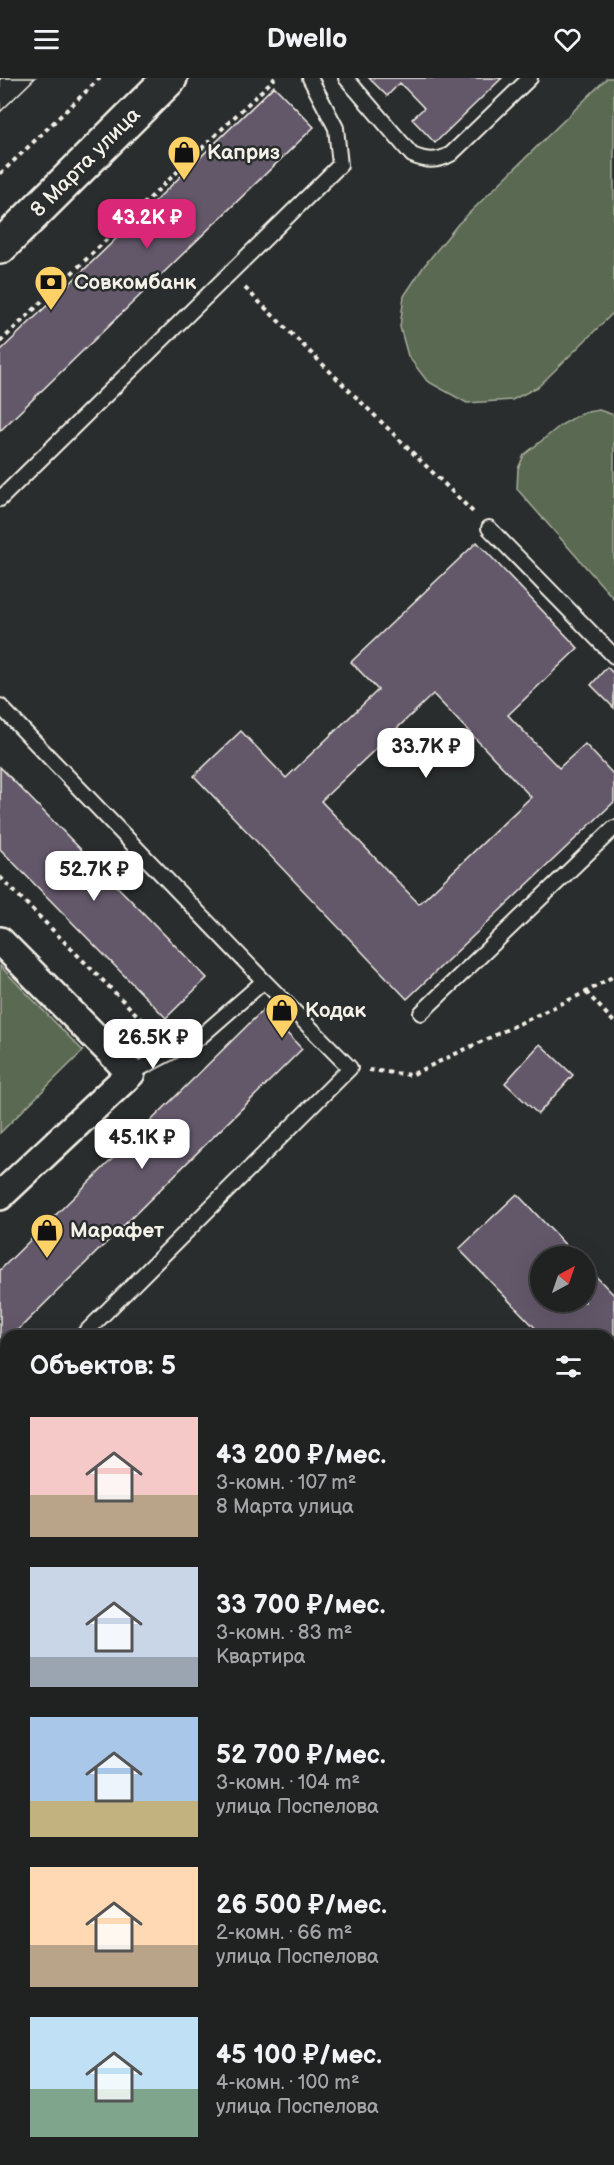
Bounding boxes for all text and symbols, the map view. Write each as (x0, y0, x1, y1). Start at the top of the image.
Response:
icon: menu (30, 23, 63, 56)
text: Dwello (267, 23, 347, 55)
icon: heart (551, 23, 584, 56)
street label: 8 Марта улица (25, 102, 146, 222)
shop icon: Каприз (166, 134, 202, 181)
place label: Каприз (207, 140, 280, 165)
pin: 43.2K ₽ (92, 199, 202, 250)
text: 43.2K ₽ (112, 206, 182, 230)
bank icon: Совкомбанк (33, 264, 69, 311)
place label: Совкомбанк (74, 270, 197, 295)
pin: 33.7K ₽ (371, 728, 481, 779)
text: 33.7K ₽ (391, 735, 461, 759)
pin: 52.7K ₽ (39, 851, 149, 902)
text: 52.7K ₽ (59, 858, 129, 882)
shop icon: Кодак (264, 992, 300, 1039)
place label: Кодак (305, 998, 366, 1023)
pin: 26.5K ₽ (98, 1019, 208, 1070)
text: 26.5K ₽ (118, 1026, 188, 1050)
pin: 45.1K ₽ (87, 1119, 197, 1170)
text: 45.1K ₽ (109, 1126, 175, 1150)
shop icon: Марафет (29, 1212, 65, 1259)
place label: Марафет (70, 1218, 164, 1243)
north arrow (530, 1246, 596, 1312)
map controls (530, 1246, 596, 1312)
icon: filters (552, 1350, 585, 1383)
text: Объектов: 5 (30, 1351, 176, 1382)
text: 43 200 ₽/мес. (216, 1440, 386, 1471)
icon: home (78, 1441, 150, 1513)
text: 3-комн. · 107 m² (216, 1471, 357, 1495)
text: 8 Марта улица (216, 1495, 354, 1519)
text: 33 700 ₽/мес. (216, 1590, 385, 1621)
icon: home (78, 1591, 150, 1663)
text: 3-комн. · 83 m² (216, 1621, 352, 1645)
text: Квартира (216, 1645, 306, 1669)
text: 52 700 ₽/мес. (216, 1740, 386, 1771)
icon: home (78, 1741, 150, 1813)
text: 3-комн. · 104 m² (216, 1771, 360, 1795)
text: улица Поспелова (216, 1795, 379, 1819)
text: 26 500 ₽/мес. (216, 1890, 387, 1921)
icon: home (78, 1891, 150, 1963)
text: 2-комн. · 66 m² (216, 1921, 352, 1945)
text: улица Поспелова (216, 1945, 379, 1969)
text: 45 100 ₽/мес. (216, 2040, 382, 2071)
icon: home (78, 2041, 150, 2113)
text: 4-комн. · 100 m² (216, 2071, 360, 2095)
text: улица Поспелова (216, 2095, 379, 2119)

